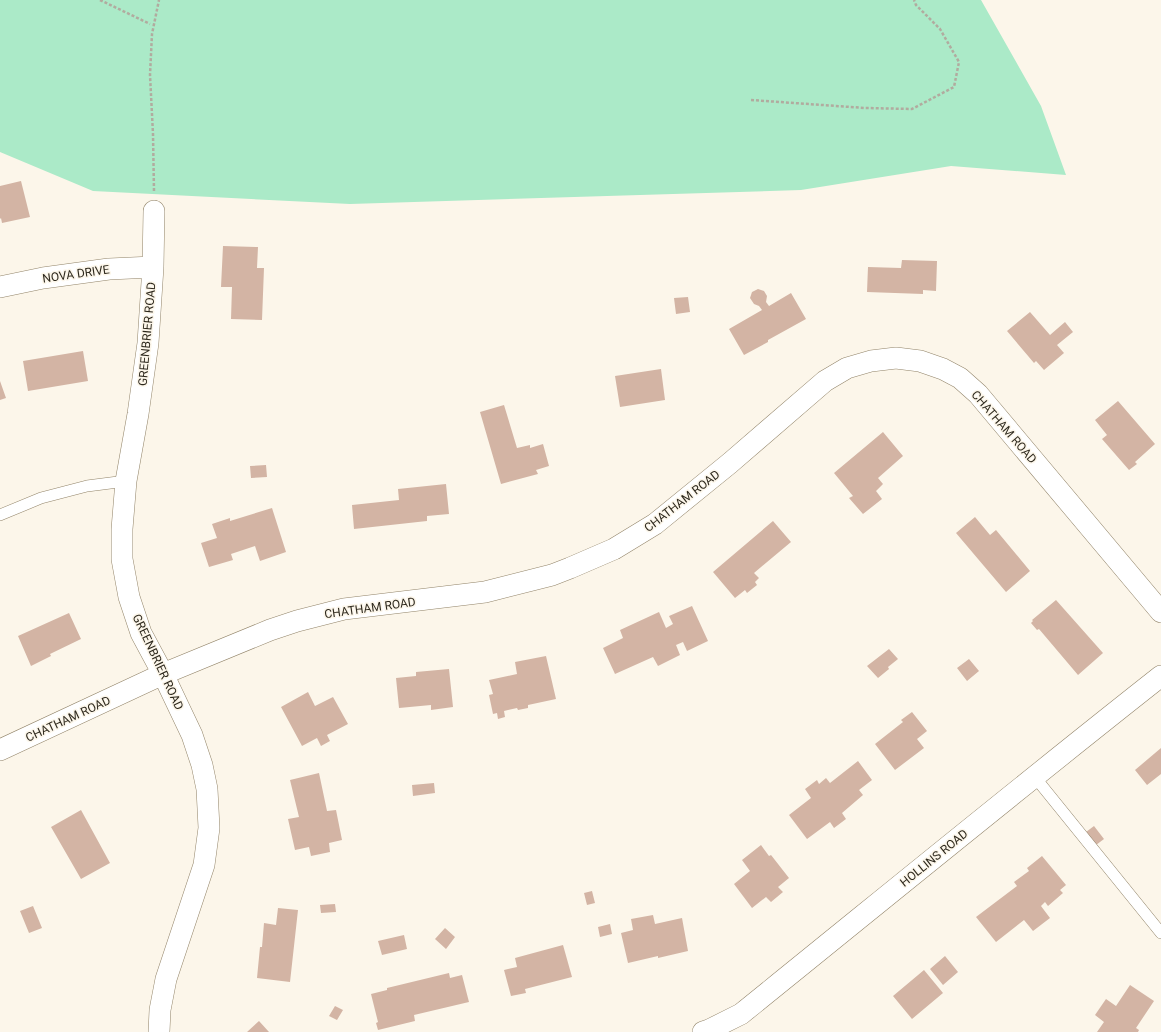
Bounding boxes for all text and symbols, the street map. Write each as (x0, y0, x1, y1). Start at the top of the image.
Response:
street label: NOVA DRIVE (42, 262, 111, 286)
street label: GREENBRIER ROAD (135, 281, 159, 387)
street label: CHATHAM ROAD (969, 388, 1040, 466)
street label: CHATHAM ROAD (641, 467, 723, 535)
street label: CHATHAM ROAD (324, 595, 417, 621)
street label: GREENBRIER ROAD (130, 612, 186, 712)
street label: CHATHAM ROAD (23, 693, 113, 745)
street label: HOLLINS ROAD (897, 826, 971, 890)

